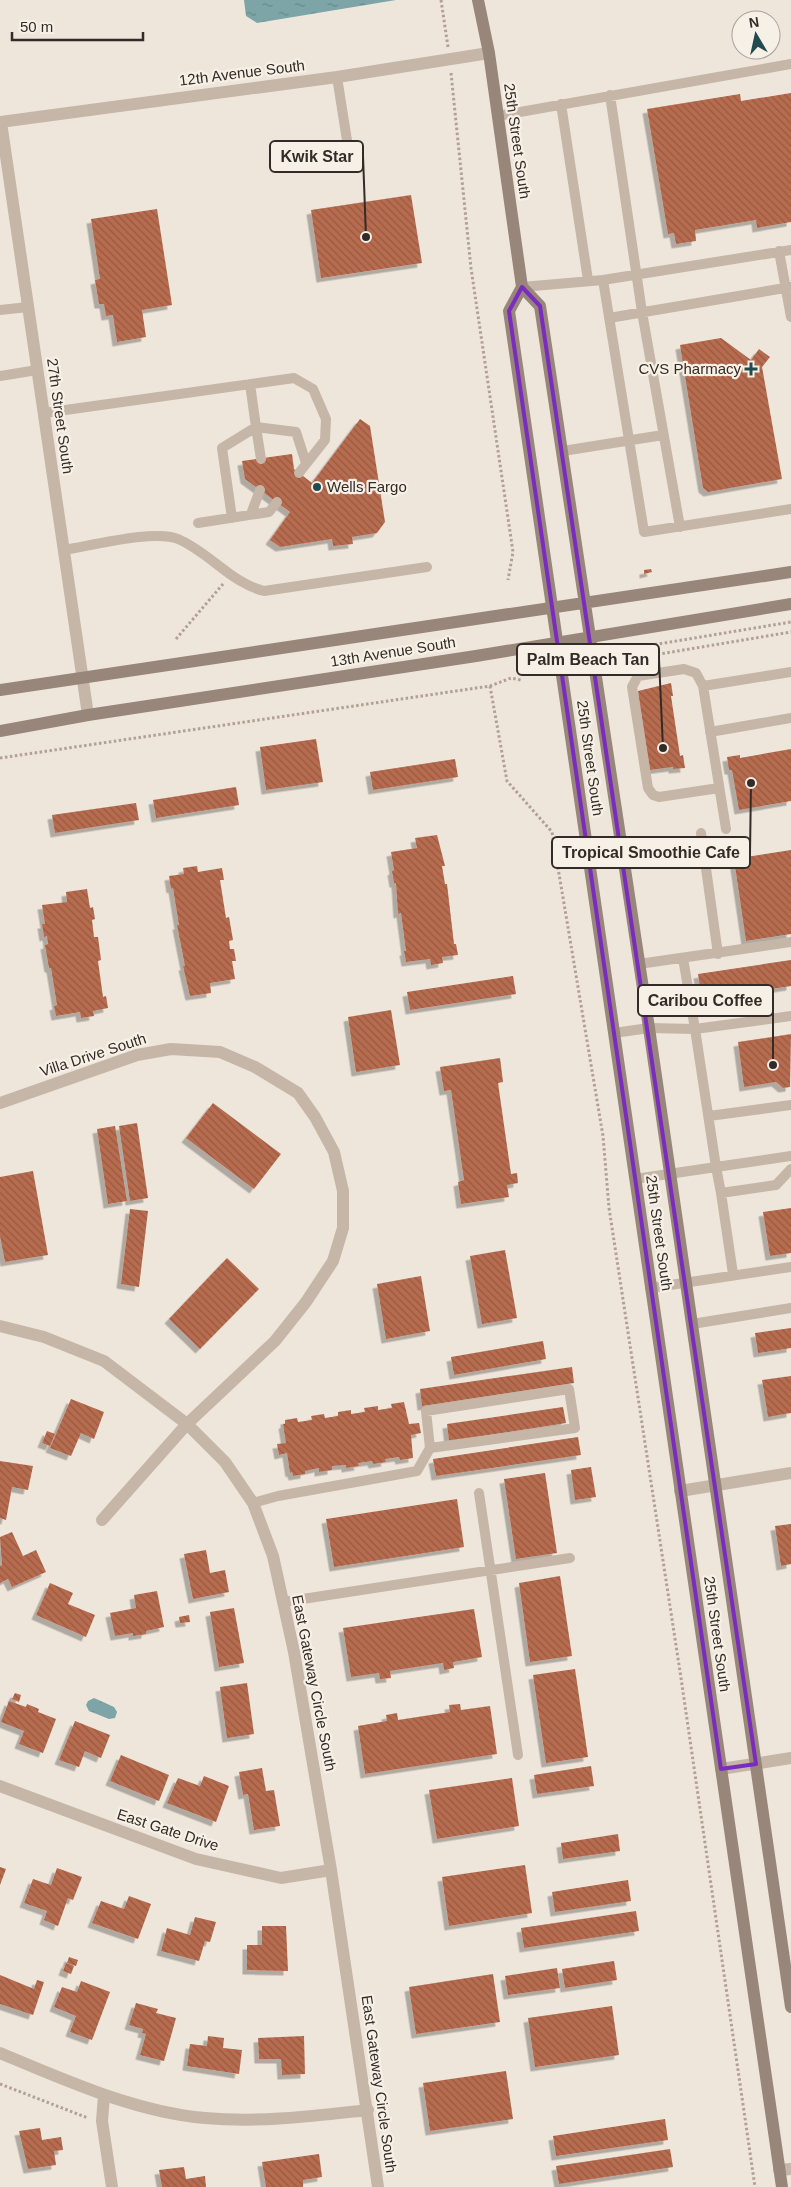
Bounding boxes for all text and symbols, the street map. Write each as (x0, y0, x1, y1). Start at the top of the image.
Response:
scale bar (12, 10, 144, 42)
north arrow (731, 10, 781, 60)
text: N (748, 13, 760, 31)
text: 50 m (20, 18, 53, 35)
street label: 12th Avenue South (178, 56, 306, 89)
street label: 25th Street South (501, 82, 534, 200)
callout: Kwik Star (270, 141, 363, 172)
text: Kwik Star (281, 148, 353, 165)
street label: 27th Street South (44, 357, 77, 475)
place label: CVS Pharmacy (638, 360, 741, 377)
marker: CVS Pharmacy (745, 363, 757, 375)
place label: Wells Fargo (327, 478, 407, 495)
marker: Wells Fargo (311, 481, 323, 493)
street label: 13th Avenue South (329, 633, 457, 670)
callout: Palm Beach Tan (517, 644, 659, 675)
text: Palm Beach Tan (527, 651, 649, 668)
street label: 25th Street South (574, 699, 607, 817)
callout: Tropical Smoothie Cafe (552, 837, 750, 868)
text: Tropical Smoothie Cafe (562, 844, 740, 861)
callout: Caribou Coffee (638, 985, 773, 1016)
text: Caribou Coffee (648, 992, 762, 1009)
street label: Villa Drive South (38, 1029, 148, 1080)
street label: 25th Street South (643, 1174, 676, 1292)
street label: 25th Street South (701, 1575, 734, 1693)
street label: East Gateway Circle South (289, 1593, 340, 1773)
street label: East Gate Drive (115, 1805, 221, 1854)
street label: East Gateway Circle South (359, 1994, 400, 2174)

